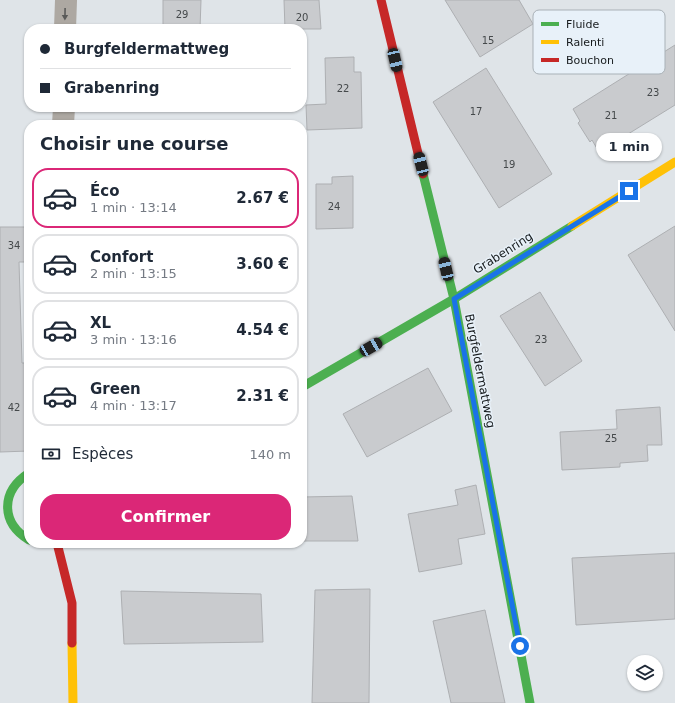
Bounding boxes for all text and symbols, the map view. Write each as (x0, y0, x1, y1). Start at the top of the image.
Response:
one-way arrow (62, 8, 68, 21)
house number: 29 (176, 9, 188, 20)
legend (533, 10, 665, 74)
house number: 20 (296, 12, 308, 23)
text: Fluide (566, 18, 599, 31)
house number: 15 (482, 35, 494, 46)
text: Ralenti (566, 36, 604, 49)
text: Burgfeldermattweg (64, 40, 229, 58)
car (386, 47, 404, 73)
text: Bouchon (566, 54, 614, 67)
text: Grabenring (64, 79, 159, 97)
house number: 22 (337, 83, 349, 94)
house number: 23 (647, 87, 659, 98)
house number: 17 (470, 106, 482, 117)
house number: 21 (605, 110, 617, 121)
text: Choisir une course (40, 133, 228, 154)
callout: 1 min (596, 133, 662, 161)
text: 1 min (609, 139, 649, 154)
car (412, 151, 430, 177)
house number: 19 (503, 159, 515, 170)
icon: car (42, 180, 78, 216)
text: Éco (90, 182, 119, 200)
route end (620, 182, 638, 200)
text: 2.67 € (236, 189, 289, 207)
text: 1 min · 13:14 (90, 200, 177, 215)
house number: 24 (328, 201, 340, 212)
street label: Grabenring (471, 229, 535, 277)
house number: 34 (8, 240, 20, 251)
icon: car (42, 246, 78, 282)
text: Confort (90, 248, 153, 266)
text: 3.60 € (236, 255, 289, 273)
car (437, 256, 455, 282)
text: 2 min · 13:15 (90, 266, 177, 281)
icon: car (42, 312, 78, 348)
street label: Burgfeldermattweg (462, 313, 498, 429)
text: XL (90, 314, 111, 332)
text: 4.54 € (236, 321, 289, 339)
text: 3 min · 13:16 (90, 332, 177, 347)
house number: 23 (535, 334, 547, 345)
car (358, 336, 384, 358)
icon: car (42, 378, 78, 414)
text: Green (90, 380, 141, 398)
text: 2.31 € (236, 387, 289, 405)
text: 4 min · 13:17 (90, 398, 177, 413)
house number: 42 (8, 402, 20, 413)
house number: 25 (605, 433, 617, 444)
icon: cash (40, 443, 62, 465)
text: Espèces (72, 445, 133, 463)
text: 140 m (249, 447, 291, 462)
button: Confirmer (40, 494, 291, 540)
route start (511, 637, 529, 655)
map controls (627, 655, 663, 691)
button: layers (627, 655, 663, 691)

